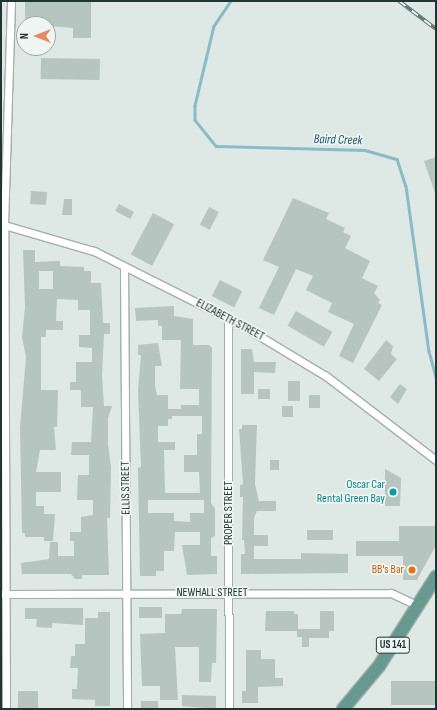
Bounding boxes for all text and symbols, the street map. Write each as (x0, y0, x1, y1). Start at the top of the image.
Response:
north arrow (16, 16, 56, 56)
text: N (18, 33, 31, 39)
water label: Baird Creek (313, 131, 363, 149)
street label: ELIZABETH STREET (193, 296, 267, 344)
street label: ELLIS STREET (118, 461, 134, 515)
place label: Oscar Car Rental Green Bay (317, 478, 385, 506)
street label: PROPER STREET (222, 481, 236, 545)
marker: Oscar Car Rental Green Bay (388, 487, 398, 497)
place label: BB's Bar (372, 563, 404, 577)
marker: BB's Bar (407, 565, 417, 575)
street label: NEWHALL STREET (176, 586, 248, 600)
road number: US 141 (375, 636, 411, 654)

